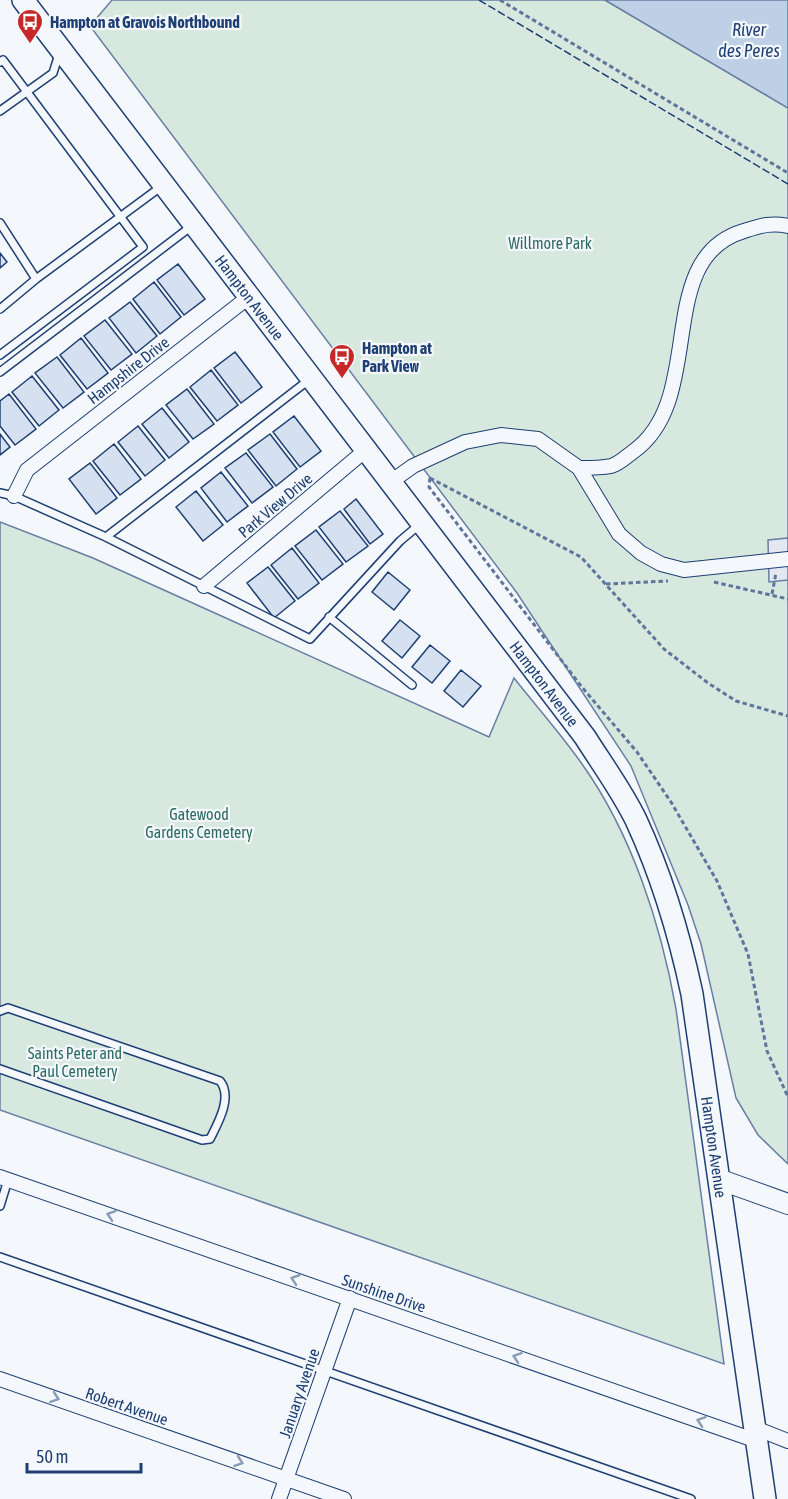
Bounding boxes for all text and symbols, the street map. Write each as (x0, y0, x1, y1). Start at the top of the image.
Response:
bus stop icon: Hampton at Gravois Northbound (15, 7, 45, 45)
place label: Hampton at Gravois Northbound (50, 13, 240, 31)
water label: River des Peres (718, 19, 780, 61)
park label: Willmore Park (508, 234, 592, 252)
street label: Hampton Avenue (212, 251, 288, 343)
street label: Hampshire Drive (84, 333, 173, 408)
place label: Hampton at Park View (362, 339, 432, 375)
bus stop icon: Hampton at Park View (327, 342, 357, 380)
street label: Park View Drive (235, 469, 315, 541)
street label: Hampton Avenue (506, 638, 583, 730)
park label: Gatewood Gardens Cemetery (145, 805, 253, 842)
park label: Saints Peter and Paul Cemetery (28, 1044, 122, 1081)
street label: Hampton Avenue (698, 1095, 730, 1199)
one-way arrow (106, 1210, 117, 1223)
street label: Sunshine Drive (340, 1270, 428, 1316)
one-way arrow (290, 1274, 301, 1287)
street label: January Avenue (275, 1346, 324, 1440)
one-way arrow (512, 1352, 523, 1364)
street label: Robert Avenue (83, 1383, 171, 1429)
one-way arrow (49, 1391, 60, 1404)
one-way arrow (696, 1416, 707, 1429)
scale bar (27, 1436, 141, 1474)
text: 50 m (36, 1446, 68, 1467)
one-way arrow (233, 1455, 244, 1468)

